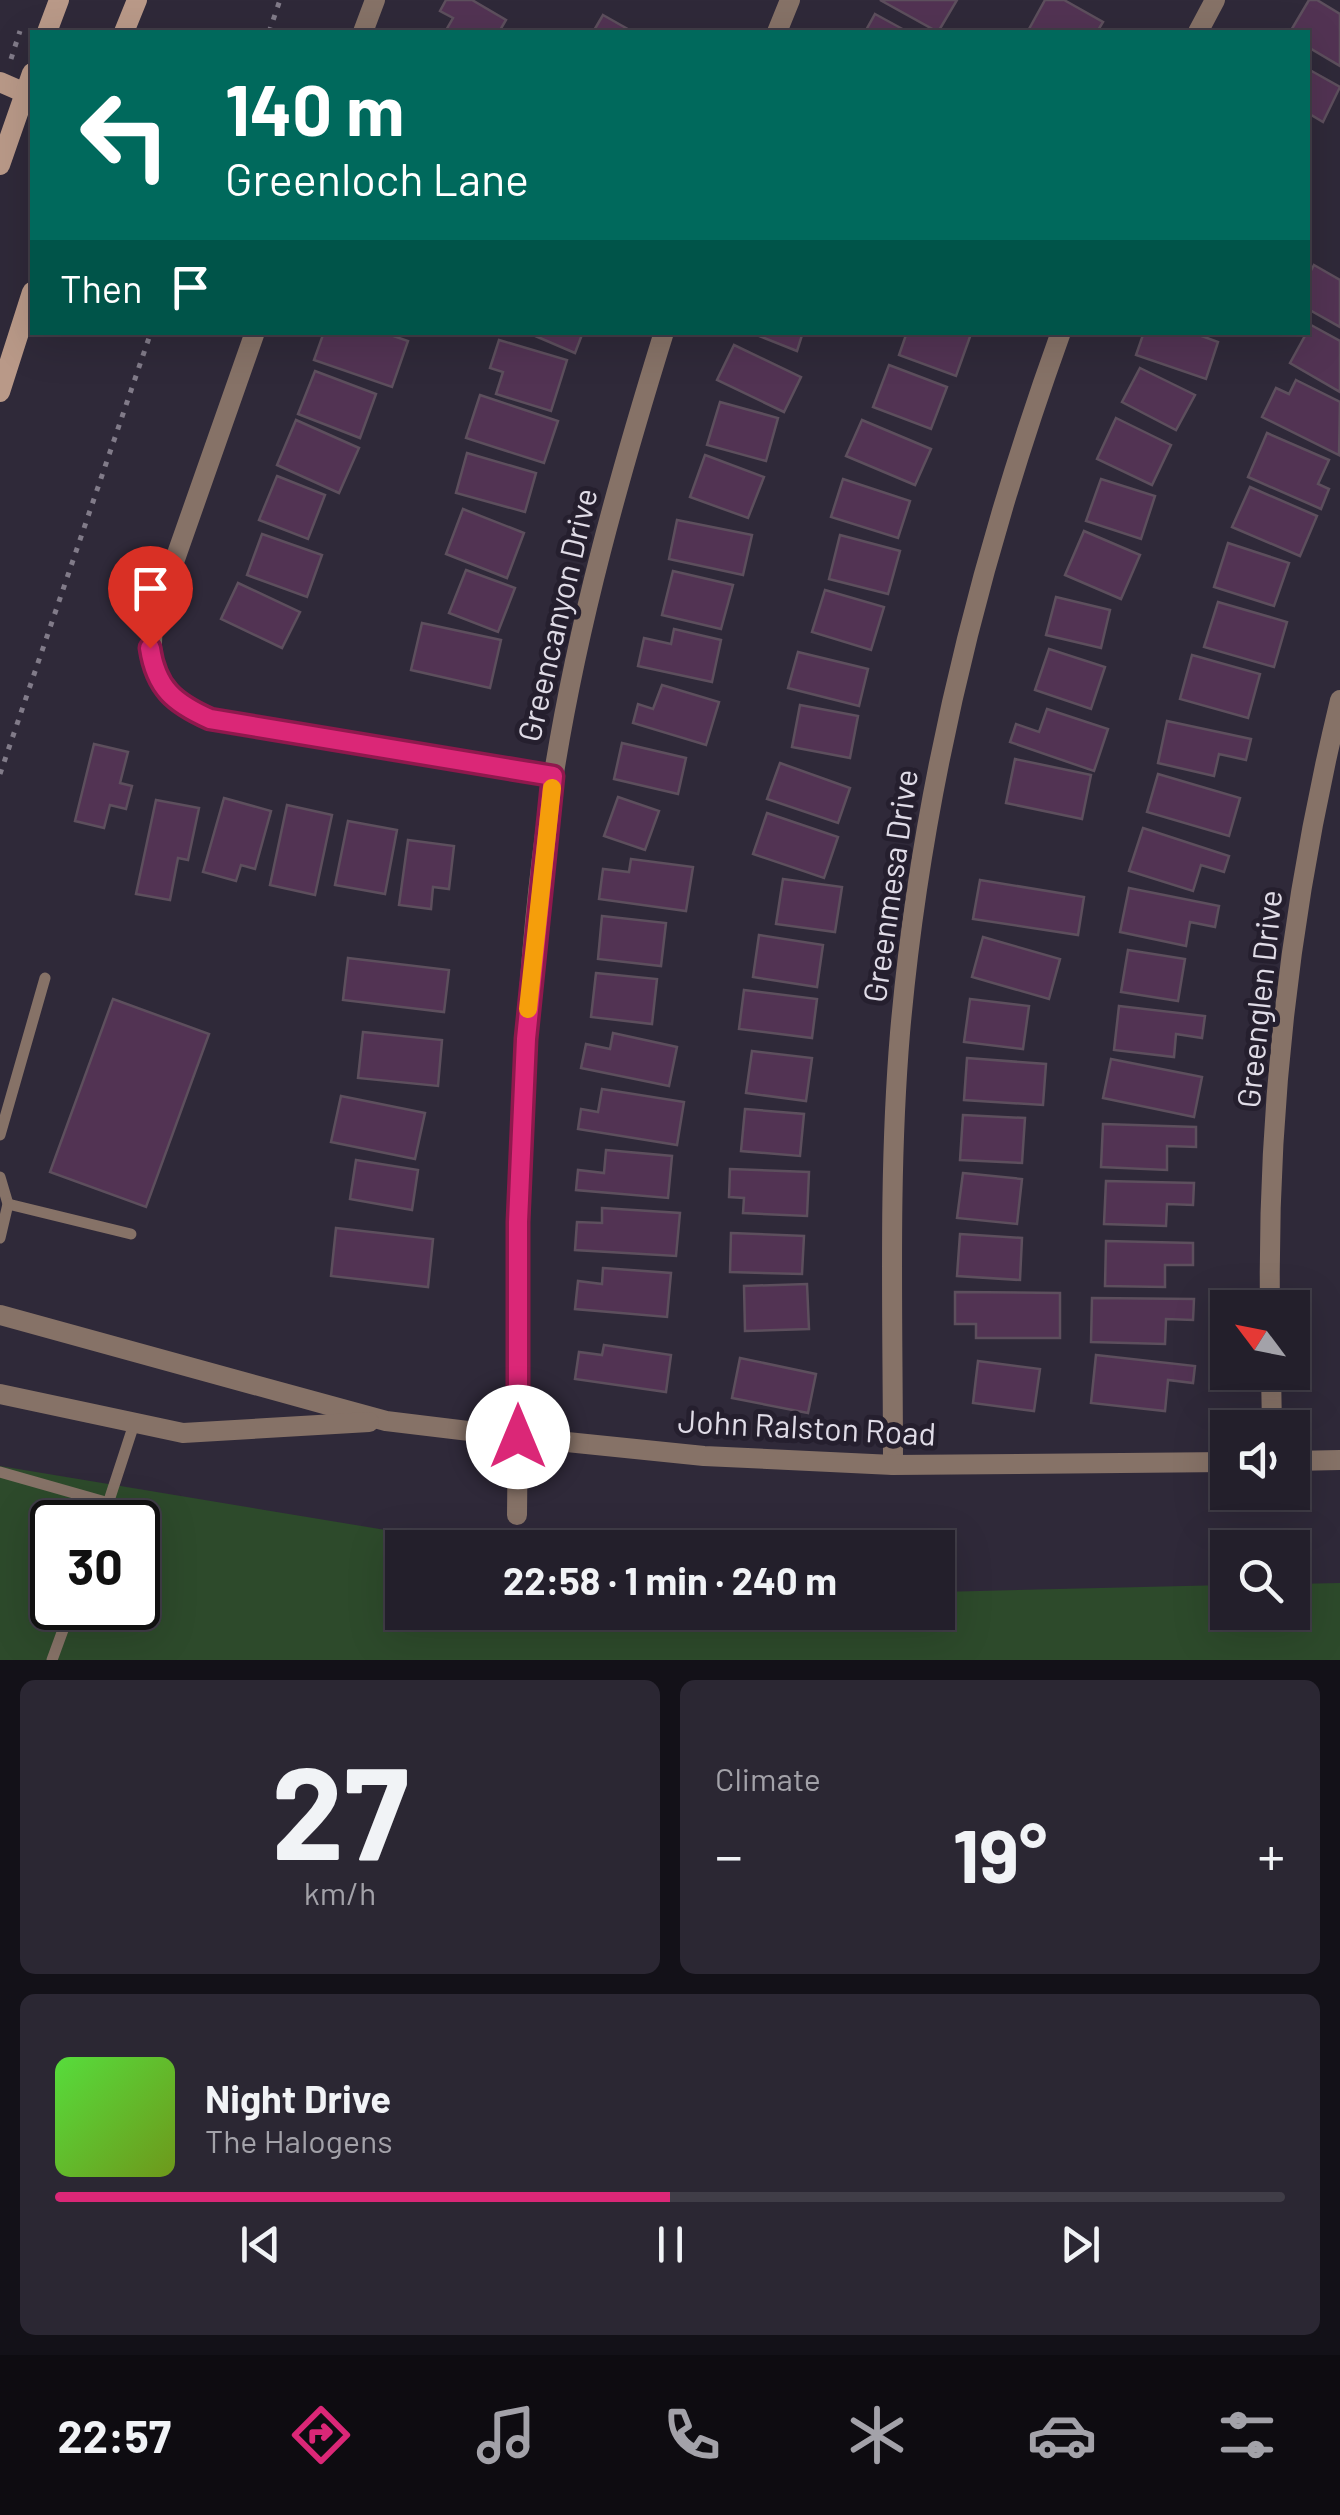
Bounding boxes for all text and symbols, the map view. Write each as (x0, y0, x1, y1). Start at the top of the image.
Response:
text: 140 m (225, 66, 404, 150)
icon: left (60, 70, 190, 200)
text: Greenloch Lane (225, 151, 529, 205)
icon: arrive (163, 260, 218, 315)
text: Then (60, 265, 143, 311)
street label: Greencanyon Drive (508, 484, 604, 745)
pin (108, 546, 193, 649)
icon: arrive (123, 561, 178, 616)
street label: Greenmesa Drive (854, 767, 924, 1005)
street label: Greenglen Drive (1228, 888, 1288, 1110)
north arrow (1210, 1290, 1310, 1390)
map controls (1210, 1290, 1310, 1630)
position arrow (466, 1385, 570, 1489)
street label: John Ralston Road (677, 1400, 937, 1452)
button: sound (1210, 1410, 1310, 1510)
speed limit sign: 30 (30, 1500, 160, 1630)
button: search (1210, 1530, 1310, 1630)
text: 22:58 · 1 min · 240 m (503, 1557, 837, 1603)
text: 27 (271, 1730, 409, 1886)
text: Climate (715, 1759, 821, 1797)
text: 19° (953, 1808, 1047, 1898)
text: − (715, 1821, 743, 1887)
text: + (1257, 1821, 1285, 1887)
text: km/h (304, 1873, 376, 1911)
text: Night Drive (205, 2075, 391, 2121)
text: The Halogens (205, 2121, 393, 2159)
icon: previous (233, 2217, 288, 2272)
icon: pause (643, 2217, 698, 2272)
icon: next (1053, 2217, 1108, 2272)
icon: directions (286, 2400, 356, 2470)
icon: music (471, 2400, 541, 2470)
icon: phone (657, 2400, 727, 2470)
icon: climate (842, 2400, 912, 2470)
icon: car (1027, 2400, 1097, 2470)
icon: filters (1212, 2400, 1282, 2470)
text: 22:57 (58, 2408, 171, 2462)

